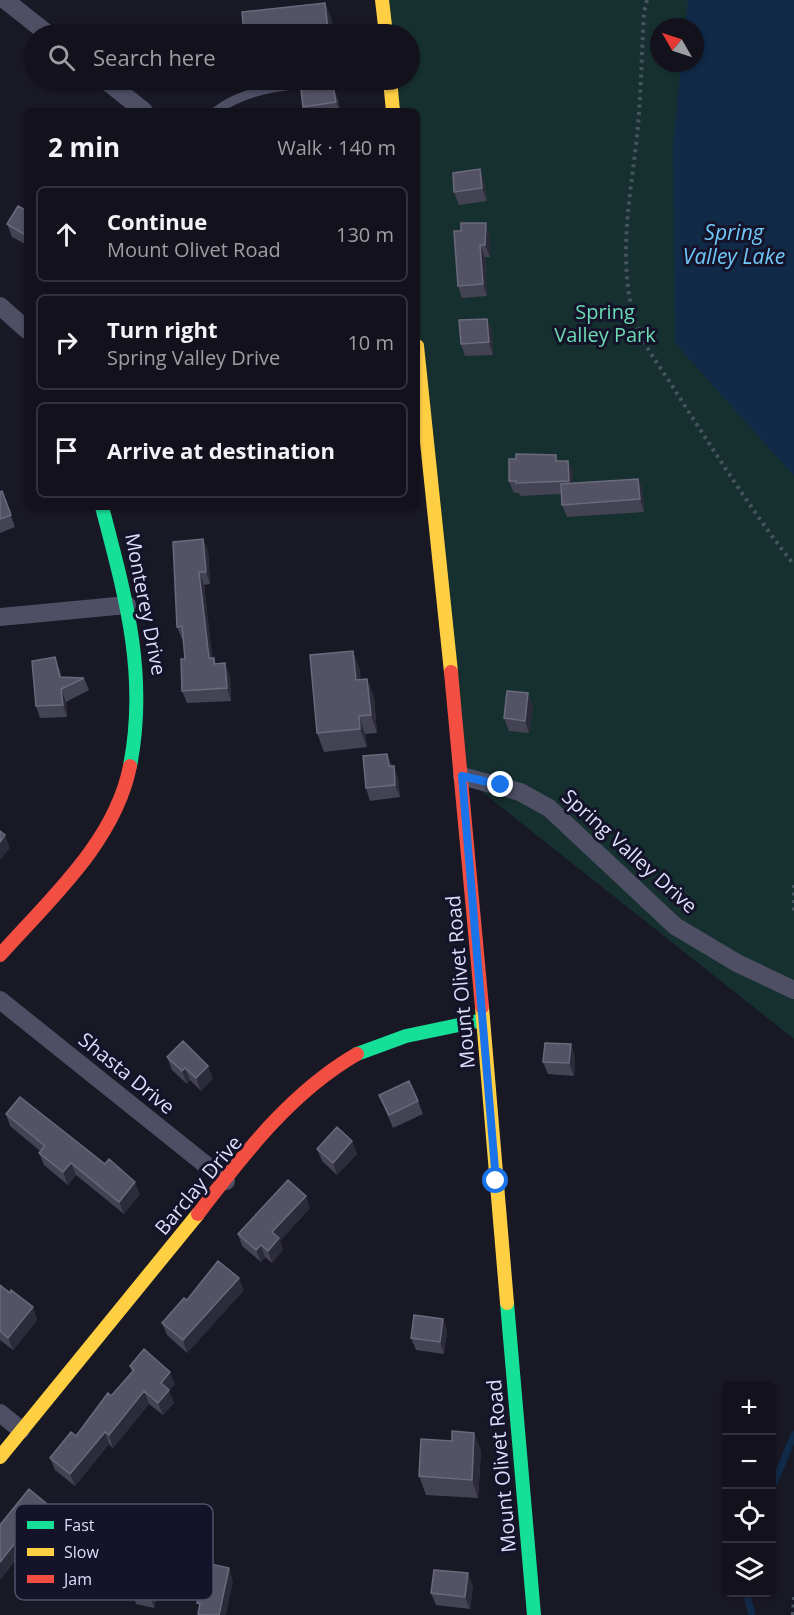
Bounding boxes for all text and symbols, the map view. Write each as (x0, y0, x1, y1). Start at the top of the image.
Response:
north arrow (650, 18, 704, 72)
search box (24, 24, 420, 90)
icon: search (45, 41, 78, 74)
text: Search here (93, 42, 216, 72)
text: 2 min (48, 129, 120, 165)
text: Walk · 140 m (277, 134, 396, 161)
text: Continue (107, 206, 207, 236)
icon: ahead (50, 218, 83, 251)
water label: Spring Valley Lake (683, 218, 785, 270)
text: 130 m (336, 221, 394, 248)
text: Mount Olivet Road (107, 236, 281, 263)
park label: Spring Valley Park (554, 298, 656, 348)
text: Turn right (107, 314, 218, 344)
icon: right (50, 326, 83, 359)
text: 10 m (347, 329, 394, 356)
text: Spring Valley Drive (107, 344, 280, 371)
icon: arrive (50, 434, 83, 467)
text: Arrive at destination (107, 435, 335, 465)
street label: Monterey Drive (119, 531, 173, 677)
route end (487, 771, 513, 797)
street label: Spring Valley Drive (557, 783, 703, 919)
street label: Mount Olivet Road (439, 894, 481, 1070)
street label: Shasta Drive (73, 1026, 181, 1120)
street label: Barclay Drive (148, 1130, 248, 1240)
route start (482, 1167, 508, 1193)
street label: Mount Olivet Road (480, 1378, 522, 1554)
map controls (722, 1381, 776, 1597)
button: + (722, 1381, 776, 1435)
button: − (722, 1435, 776, 1489)
button: locate (722, 1489, 776, 1543)
legend (15, 1504, 213, 1600)
text: Fast (64, 1514, 95, 1536)
text: Slow (64, 1541, 99, 1563)
button: layers (722, 1543, 776, 1597)
text: Jam (62, 1568, 92, 1590)

